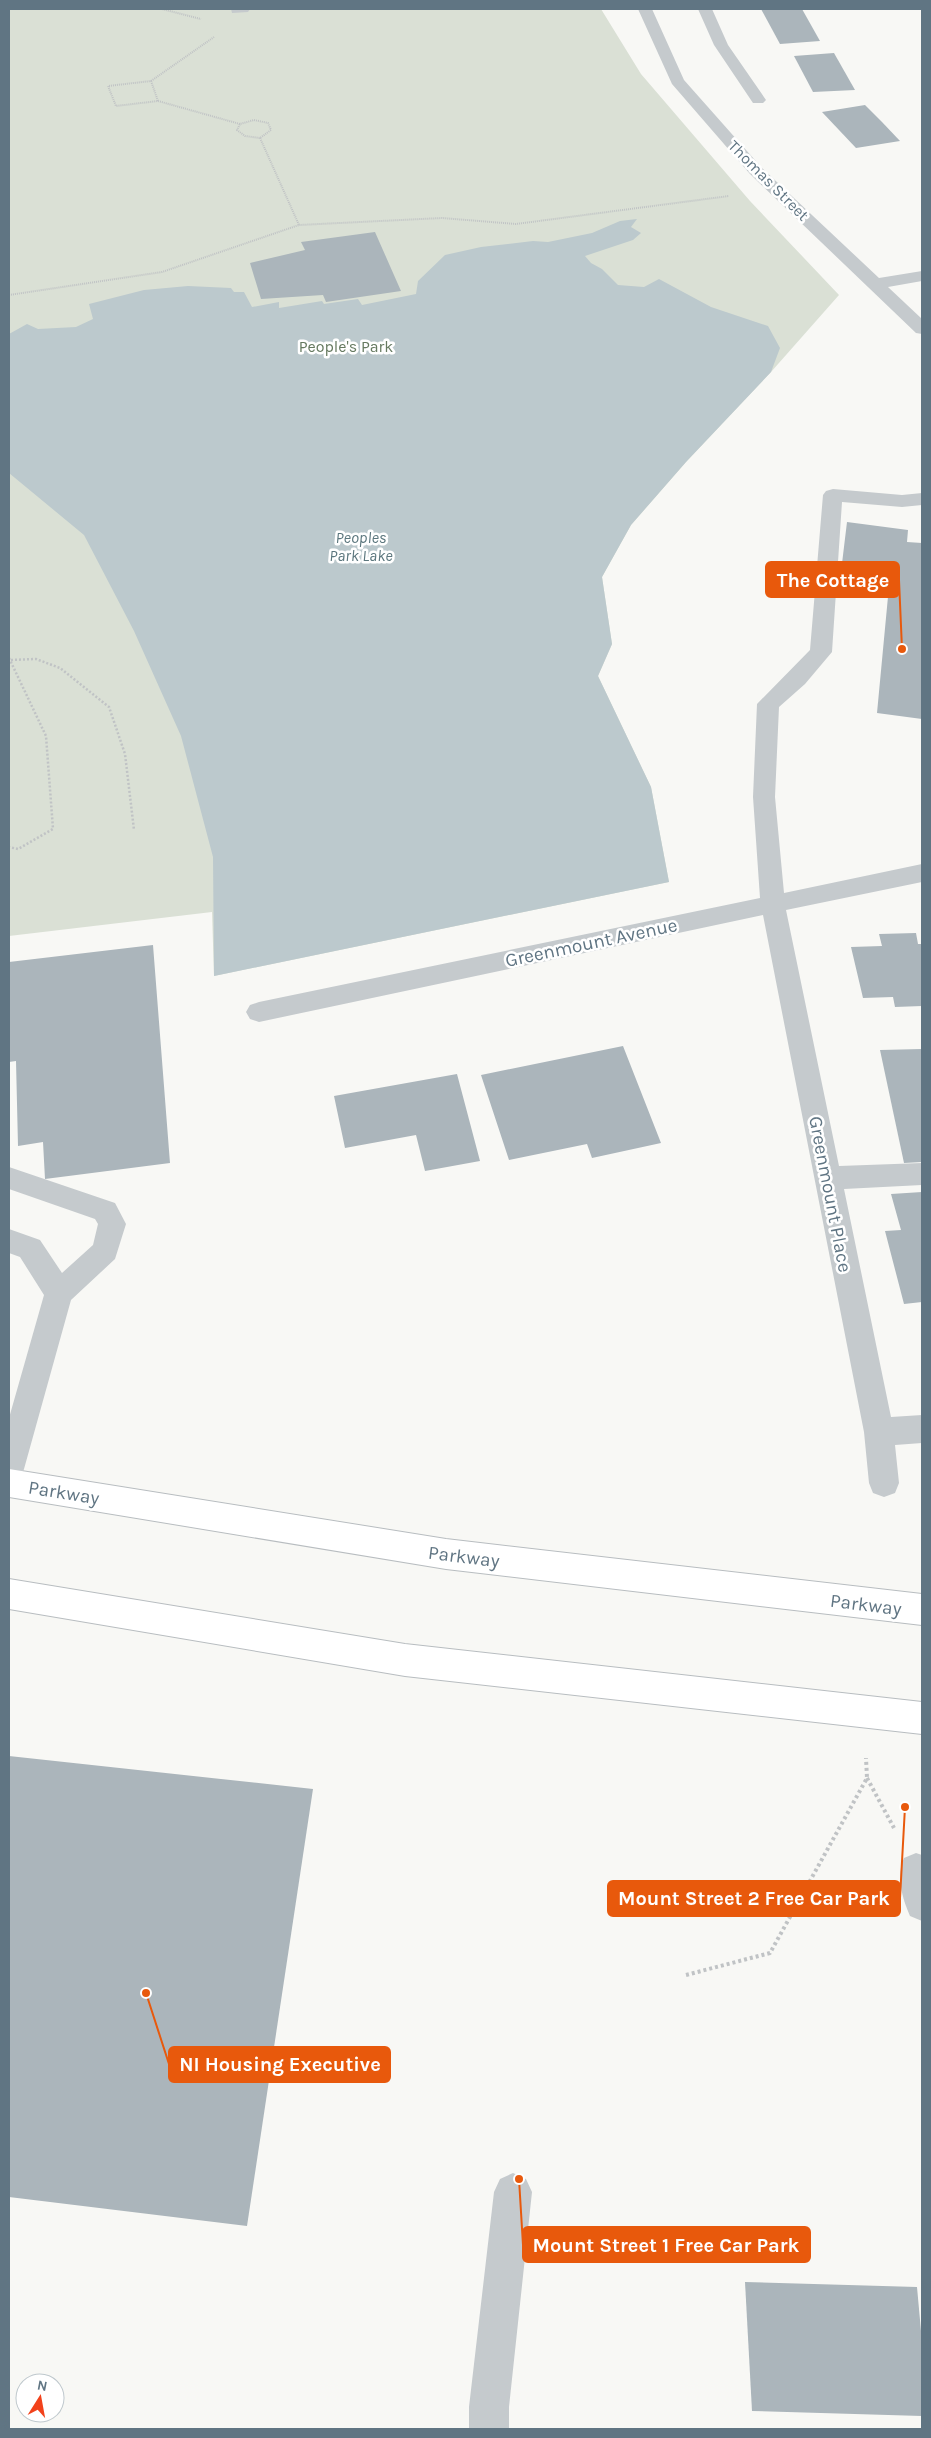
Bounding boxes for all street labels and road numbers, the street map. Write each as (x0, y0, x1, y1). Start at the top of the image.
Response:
street label: Thomas Street (724, 136, 813, 225)
street label: Greenmount Avenue (503, 914, 679, 972)
street label: Greenmount Place (804, 1114, 856, 1274)
street label: Parkway (27, 1477, 101, 1509)
street label: Parkway (427, 1542, 501, 1572)
street label: Parkway (829, 1590, 903, 1620)

